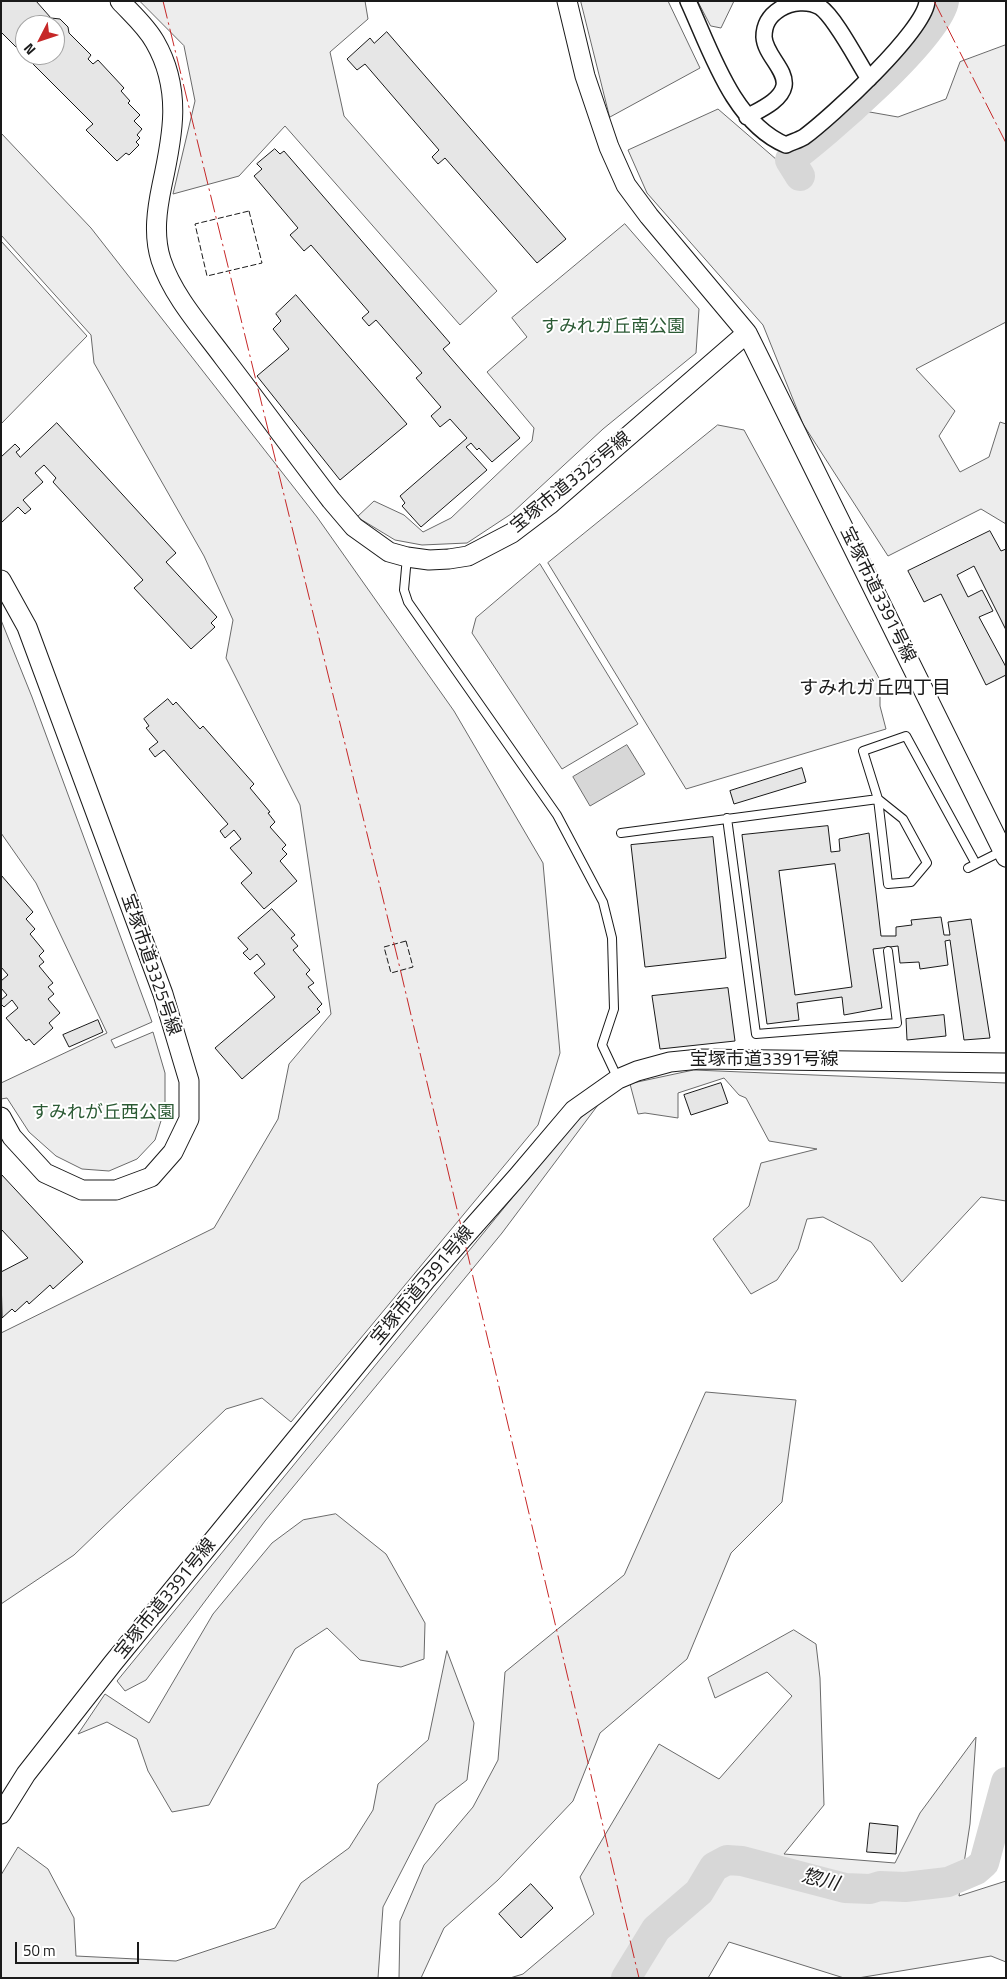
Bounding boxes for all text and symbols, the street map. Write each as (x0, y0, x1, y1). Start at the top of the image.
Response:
north arrow (15, 15, 65, 65)
text: N (18, 39, 40, 60)
park label: すみれガ丘南公園 (541, 317, 685, 339)
street label: 宝塚市道3325号線 (507, 428, 635, 538)
street label: 宝塚市道3391号線 (835, 524, 919, 666)
district label: すみれガ丘四丁目 (799, 678, 951, 700)
street label: 宝塚市道3325号線 (116, 891, 184, 1039)
street label: 宝塚市道3391号線 (690, 1050, 838, 1072)
park label: すみれが丘西公園 (31, 1103, 175, 1125)
street label: 宝塚市道3391号線 (367, 1222, 479, 1350)
street label: 宝塚市道3391号線 (111, 1535, 221, 1663)
water label: 惣川 (799, 1865, 841, 1897)
scale bar (18, 1932, 141, 1964)
text: 50 m (23, 1939, 56, 1962)

